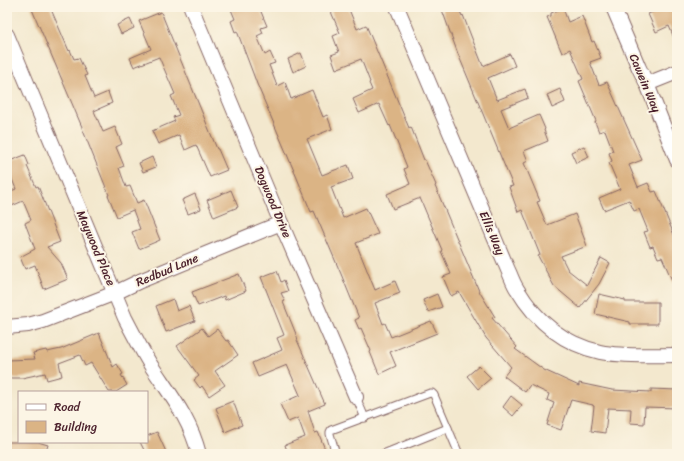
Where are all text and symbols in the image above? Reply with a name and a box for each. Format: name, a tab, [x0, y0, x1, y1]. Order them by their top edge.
street label: Cawein Way	[623, 50, 668, 117]
street label: Dogwood Drive	[248, 163, 298, 241]
street label: Maywood Place	[70, 207, 122, 289]
street label: Ellis Way	[473, 207, 511, 259]
street label: Redbud Lane	[132, 247, 202, 293]
legend	[18, 391, 148, 443]
text: Road	[54, 396, 81, 418]
text: Building	[54, 416, 97, 438]

